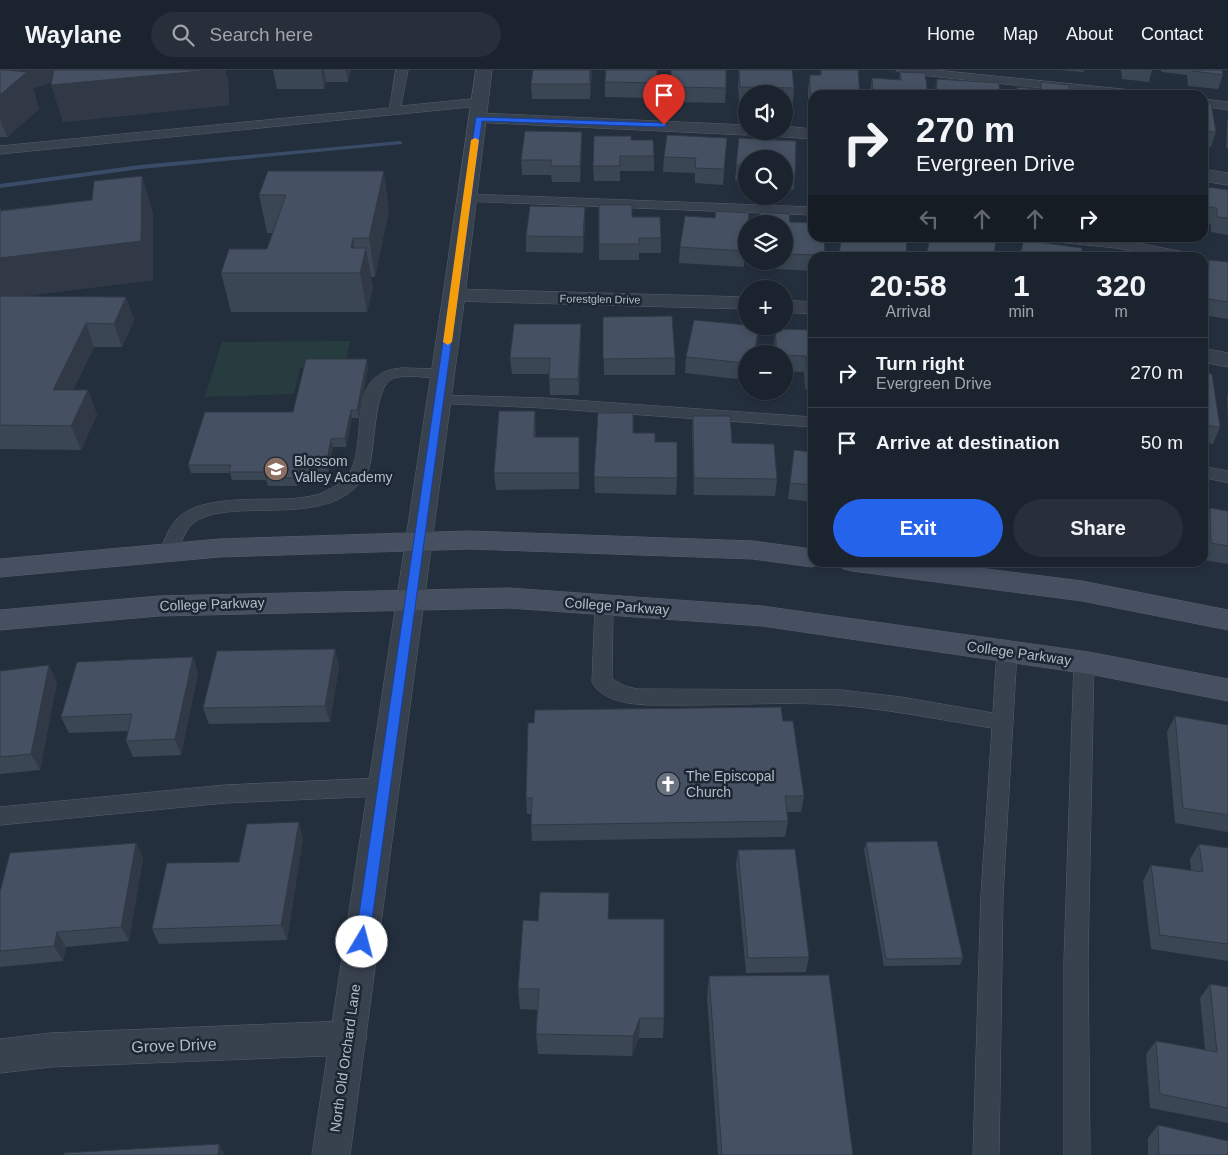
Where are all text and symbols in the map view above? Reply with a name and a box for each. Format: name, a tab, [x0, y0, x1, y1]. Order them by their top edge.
search box	[151, 12, 501, 57]
text: Waylane	[25, 21, 121, 48]
icon: search	[169, 21, 197, 49]
text: Search here	[209, 24, 313, 45]
text: Home	[927, 24, 975, 44]
text: Map	[1003, 24, 1038, 44]
text: About	[1066, 24, 1113, 44]
text: Contact	[1141, 24, 1203, 44]
pin	[643, 74, 685, 125]
icon: arrive	[650, 81, 678, 109]
map controls	[738, 85, 793, 400]
button: sound	[738, 85, 793, 140]
icon: right	[833, 110, 898, 175]
text: 270 m	[916, 110, 1015, 149]
button: search	[738, 150, 793, 205]
text: Evergreen Drive	[916, 151, 1075, 176]
icon: left	[915, 205, 943, 233]
icon: ahead	[968, 205, 996, 233]
icon: ahead	[1021, 205, 1049, 233]
icon: right	[1074, 205, 1102, 233]
button: layers	[738, 215, 793, 270]
text: 20:58	[870, 269, 947, 302]
text: 1	[1013, 269, 1030, 302]
text: 320	[1096, 269, 1146, 302]
button: +	[738, 280, 793, 335]
street label: Forestglen Drive	[560, 292, 640, 306]
text: Arrival	[886, 303, 931, 320]
text: min	[1008, 303, 1034, 320]
text: m	[1114, 303, 1128, 320]
button: −	[738, 345, 793, 400]
text: Turn right	[876, 353, 964, 374]
icon: right	[833, 359, 861, 387]
text: 270 m	[1130, 362, 1183, 383]
text: Evergreen Drive	[876, 375, 992, 392]
icon: arrive	[833, 429, 861, 457]
text: Arrive at destination	[876, 432, 1060, 453]
text: 50 m	[1141, 432, 1183, 453]
place label: Blossom Valley Academy	[294, 453, 393, 485]
school or university icon: Blossom Valley Academy	[263, 456, 289, 482]
button: Exit	[833, 499, 1003, 557]
button: Share	[1013, 499, 1183, 557]
street label: College Parkway	[159, 594, 265, 614]
street label: College Parkway	[564, 594, 670, 618]
street label: College Parkway	[966, 638, 1072, 668]
place label: The Episcopal Church	[686, 768, 775, 800]
church icon: The Episcopal Church	[655, 771, 681, 797]
position arrow	[335, 915, 387, 967]
street label: North Old Orchard Lane	[327, 983, 363, 1133]
street label: Grove Drive	[131, 1036, 217, 1055]

